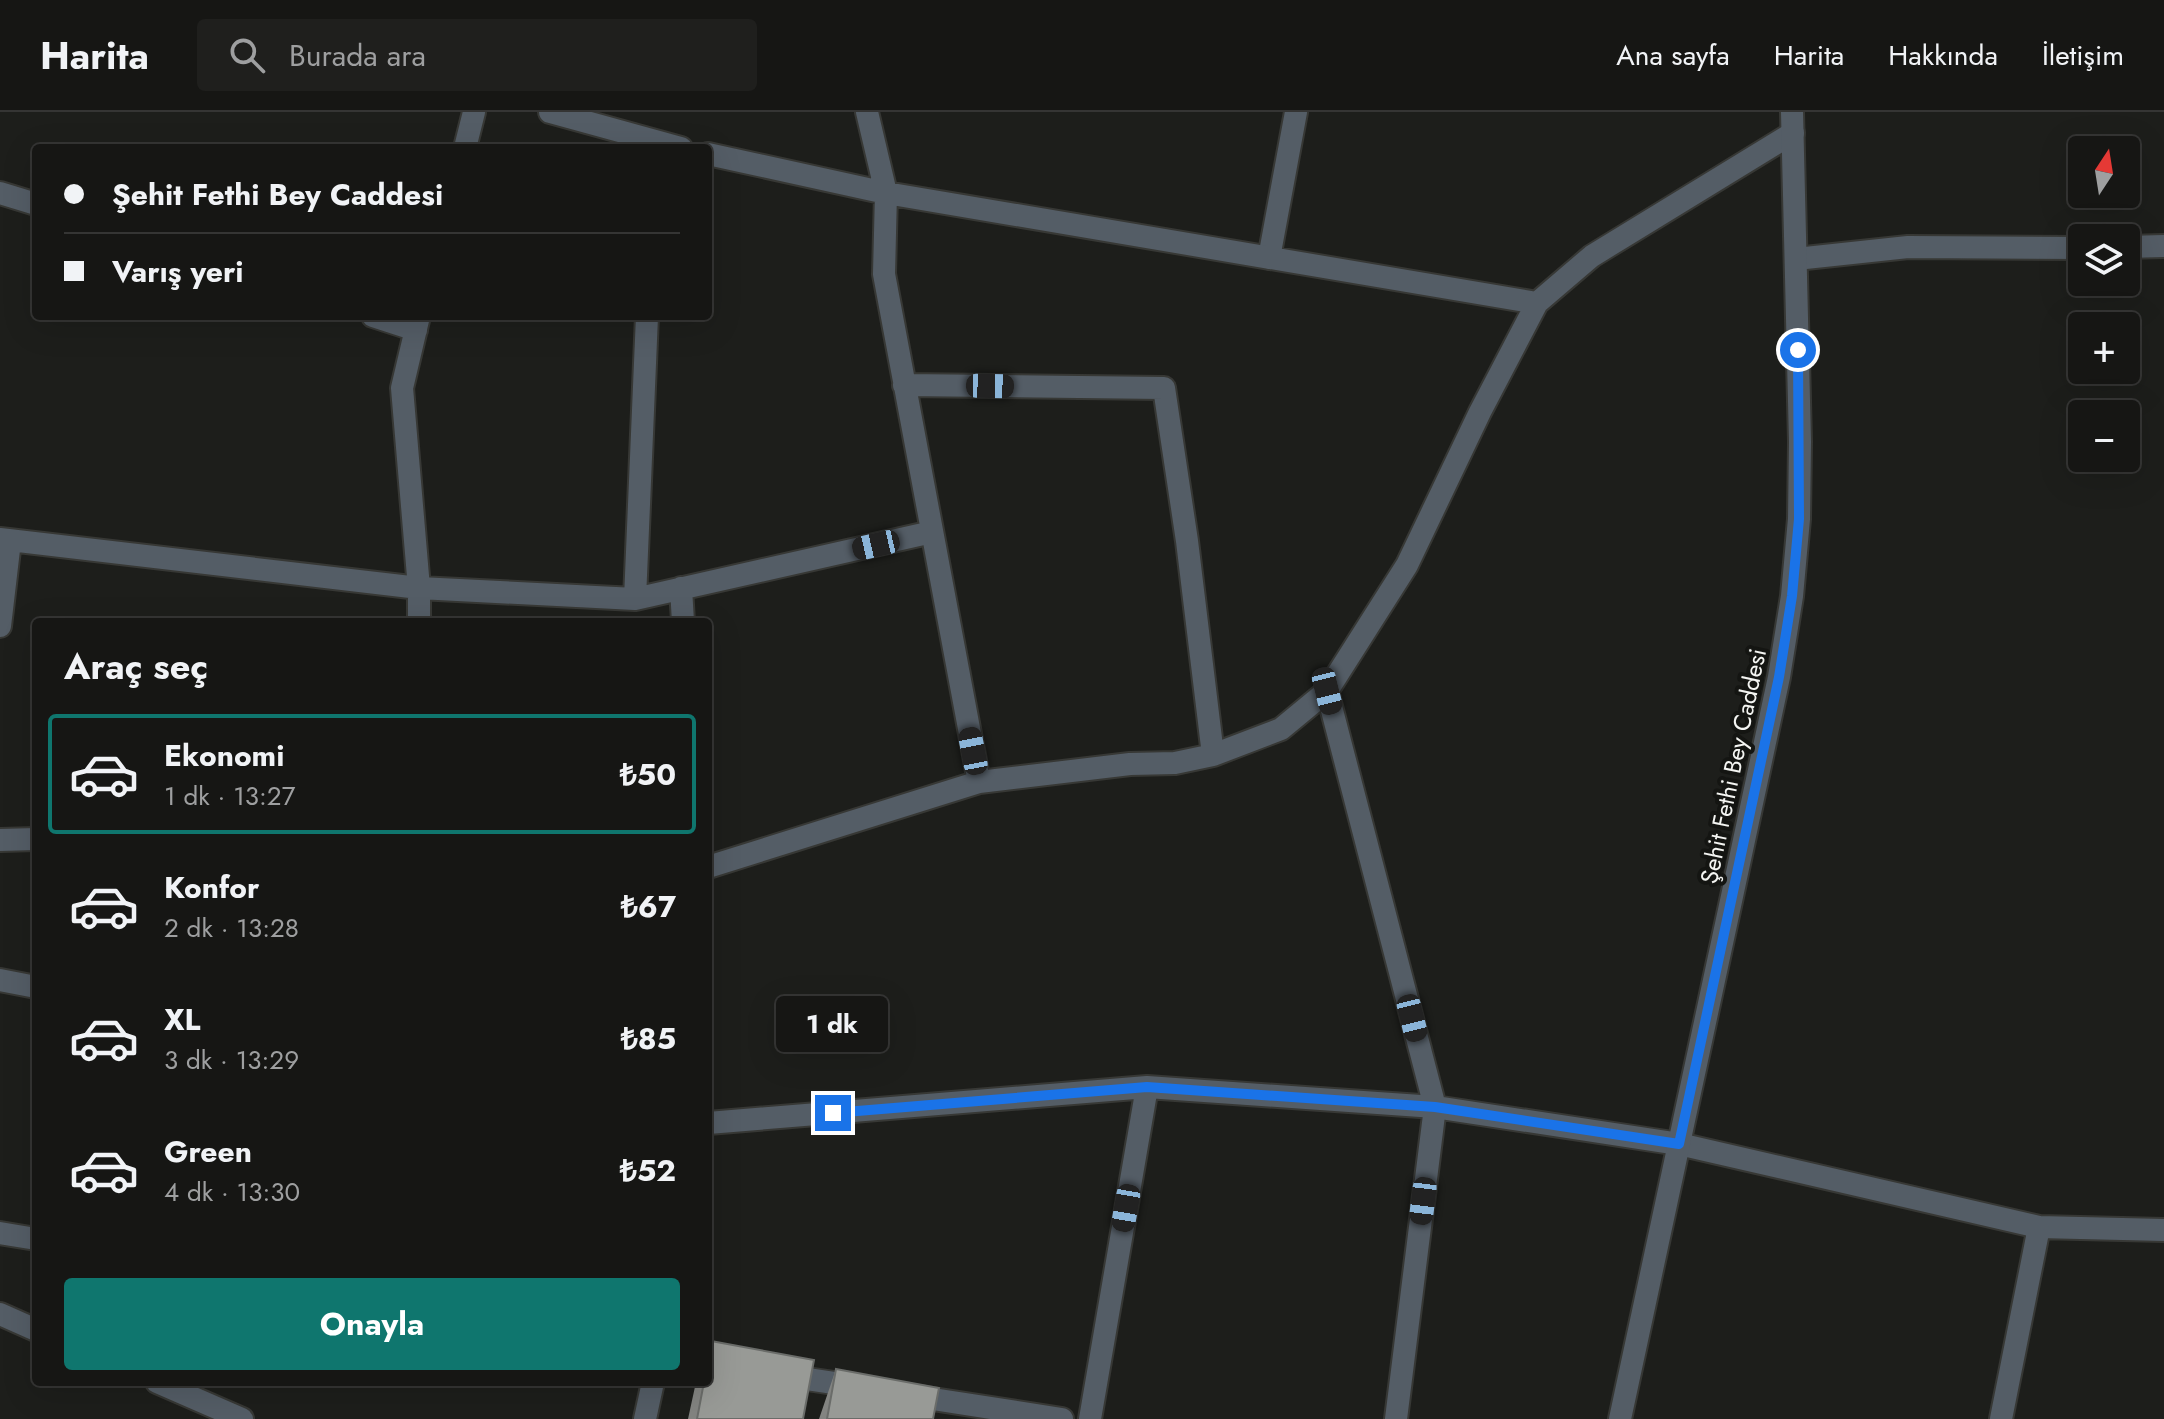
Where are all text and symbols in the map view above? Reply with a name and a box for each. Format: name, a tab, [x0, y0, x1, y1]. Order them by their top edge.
search box	[197, 19, 757, 91]
text: Harita	[40, 28, 149, 83]
icon: search	[225, 33, 269, 77]
text: Burada ara	[289, 34, 426, 77]
text: Ana sayfa	[1616, 35, 1730, 76]
text: Harita	[1774, 35, 1844, 76]
text: Hakkında	[1888, 35, 1998, 76]
text: İletişim	[2042, 35, 2124, 76]
north arrow	[2068, 136, 2140, 208]
map controls	[2068, 136, 2140, 472]
text: Şehit Fethi Bey Caddesi	[112, 173, 443, 216]
button: layers	[2068, 224, 2140, 296]
text: Varış yeri	[112, 250, 244, 293]
button: +	[2068, 312, 2140, 384]
route start	[1780, 332, 1816, 368]
car	[966, 374, 1014, 398]
button: −	[2068, 400, 2140, 472]
car	[850, 528, 902, 562]
text: Araç seç	[64, 640, 208, 692]
street label: Şehit Fethi Bey Caddesi	[1691, 645, 1775, 887]
car	[1310, 665, 1344, 717]
car	[957, 725, 989, 777]
text: Ekonomi	[164, 734, 284, 777]
icon: car	[68, 738, 140, 810]
text: ₺50	[620, 753, 676, 796]
text: 1 dk · 13:27	[164, 777, 295, 815]
text: Konfor	[164, 866, 259, 909]
icon: car	[68, 870, 140, 942]
text: ₺67	[621, 885, 676, 928]
text: 2 dk · 13:28	[164, 909, 299, 947]
car	[1395, 992, 1429, 1044]
callout: 1 dk	[777, 997, 889, 1053]
text: XL	[164, 998, 200, 1041]
icon: car	[68, 1002, 140, 1074]
text: 1 dk	[806, 1005, 858, 1043]
text: ₺85	[621, 1017, 676, 1060]
text: 3 dk · 13:29	[164, 1041, 299, 1079]
route end	[815, 1095, 851, 1131]
text: Green	[164, 1130, 252, 1173]
icon: car	[68, 1134, 140, 1206]
text: ₺52	[620, 1149, 676, 1192]
text: 4 dk · 13:30	[164, 1173, 300, 1211]
car	[1408, 1176, 1438, 1226]
car	[1110, 1182, 1142, 1234]
button: Onayla	[64, 1278, 680, 1370]

